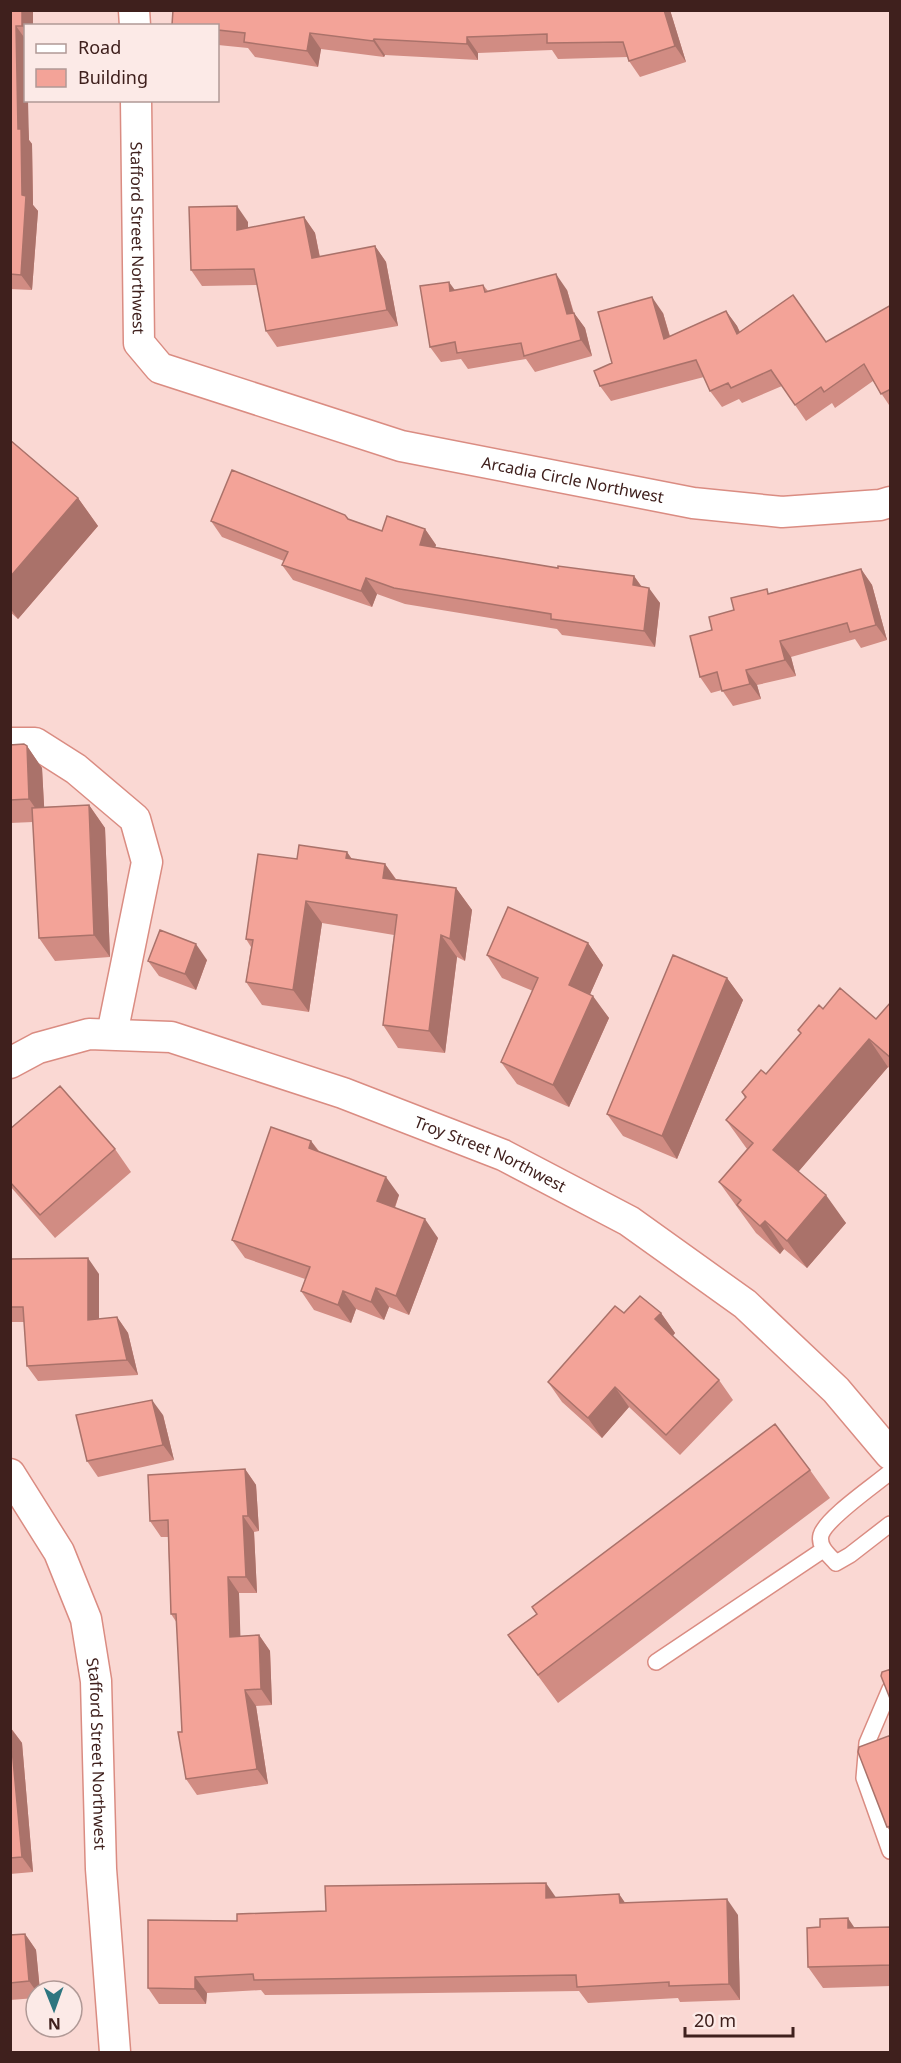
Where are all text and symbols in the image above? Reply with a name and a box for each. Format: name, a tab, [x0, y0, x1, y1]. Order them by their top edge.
legend	[24, 24, 219, 102]
text: Road	[78, 35, 121, 59]
text: Building	[78, 65, 148, 89]
street label: Stafford Street Northwest	[126, 142, 150, 335]
street label: Arcadia Circle Northwest	[480, 451, 666, 508]
street label: Troy Street Northwest	[411, 1111, 570, 1197]
street label: Stafford Street Northwest	[81, 1656, 111, 1851]
north arrow	[24, 1979, 84, 2039]
scale bar	[685, 2000, 793, 2038]
text: 20 m	[694, 2008, 736, 2032]
text: N	[48, 2013, 61, 2035]

